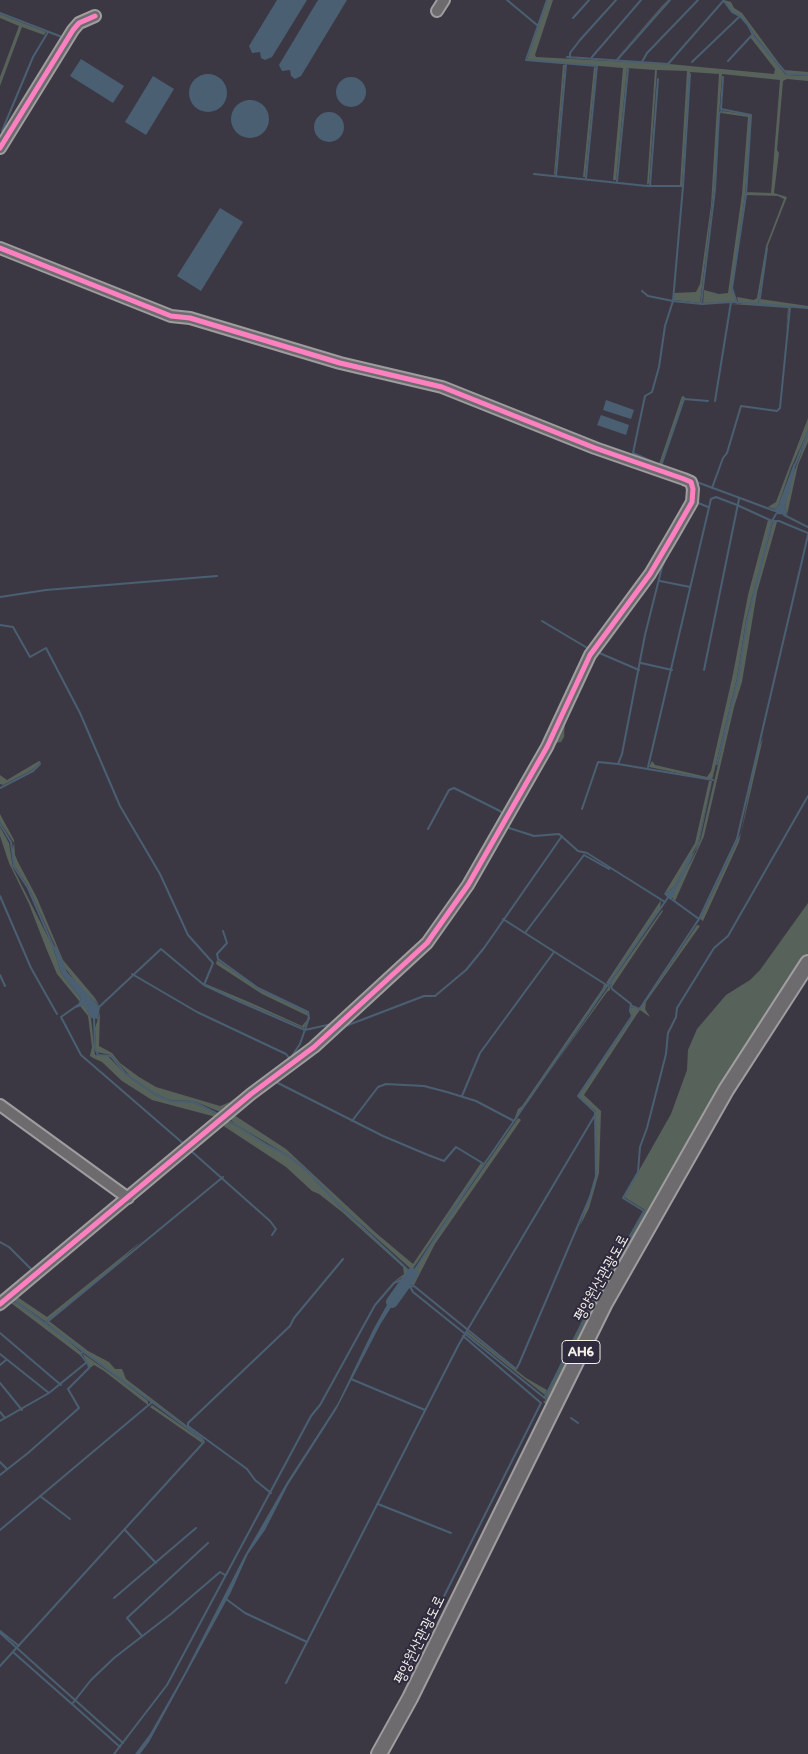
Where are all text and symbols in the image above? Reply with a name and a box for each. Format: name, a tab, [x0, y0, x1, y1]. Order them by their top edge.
street label: 평양원산관광도로	[571, 1231, 633, 1325]
road number: AH6	[562, 1340, 600, 1364]
street label: 평양원산관광도로	[391, 1593, 449, 1687]

